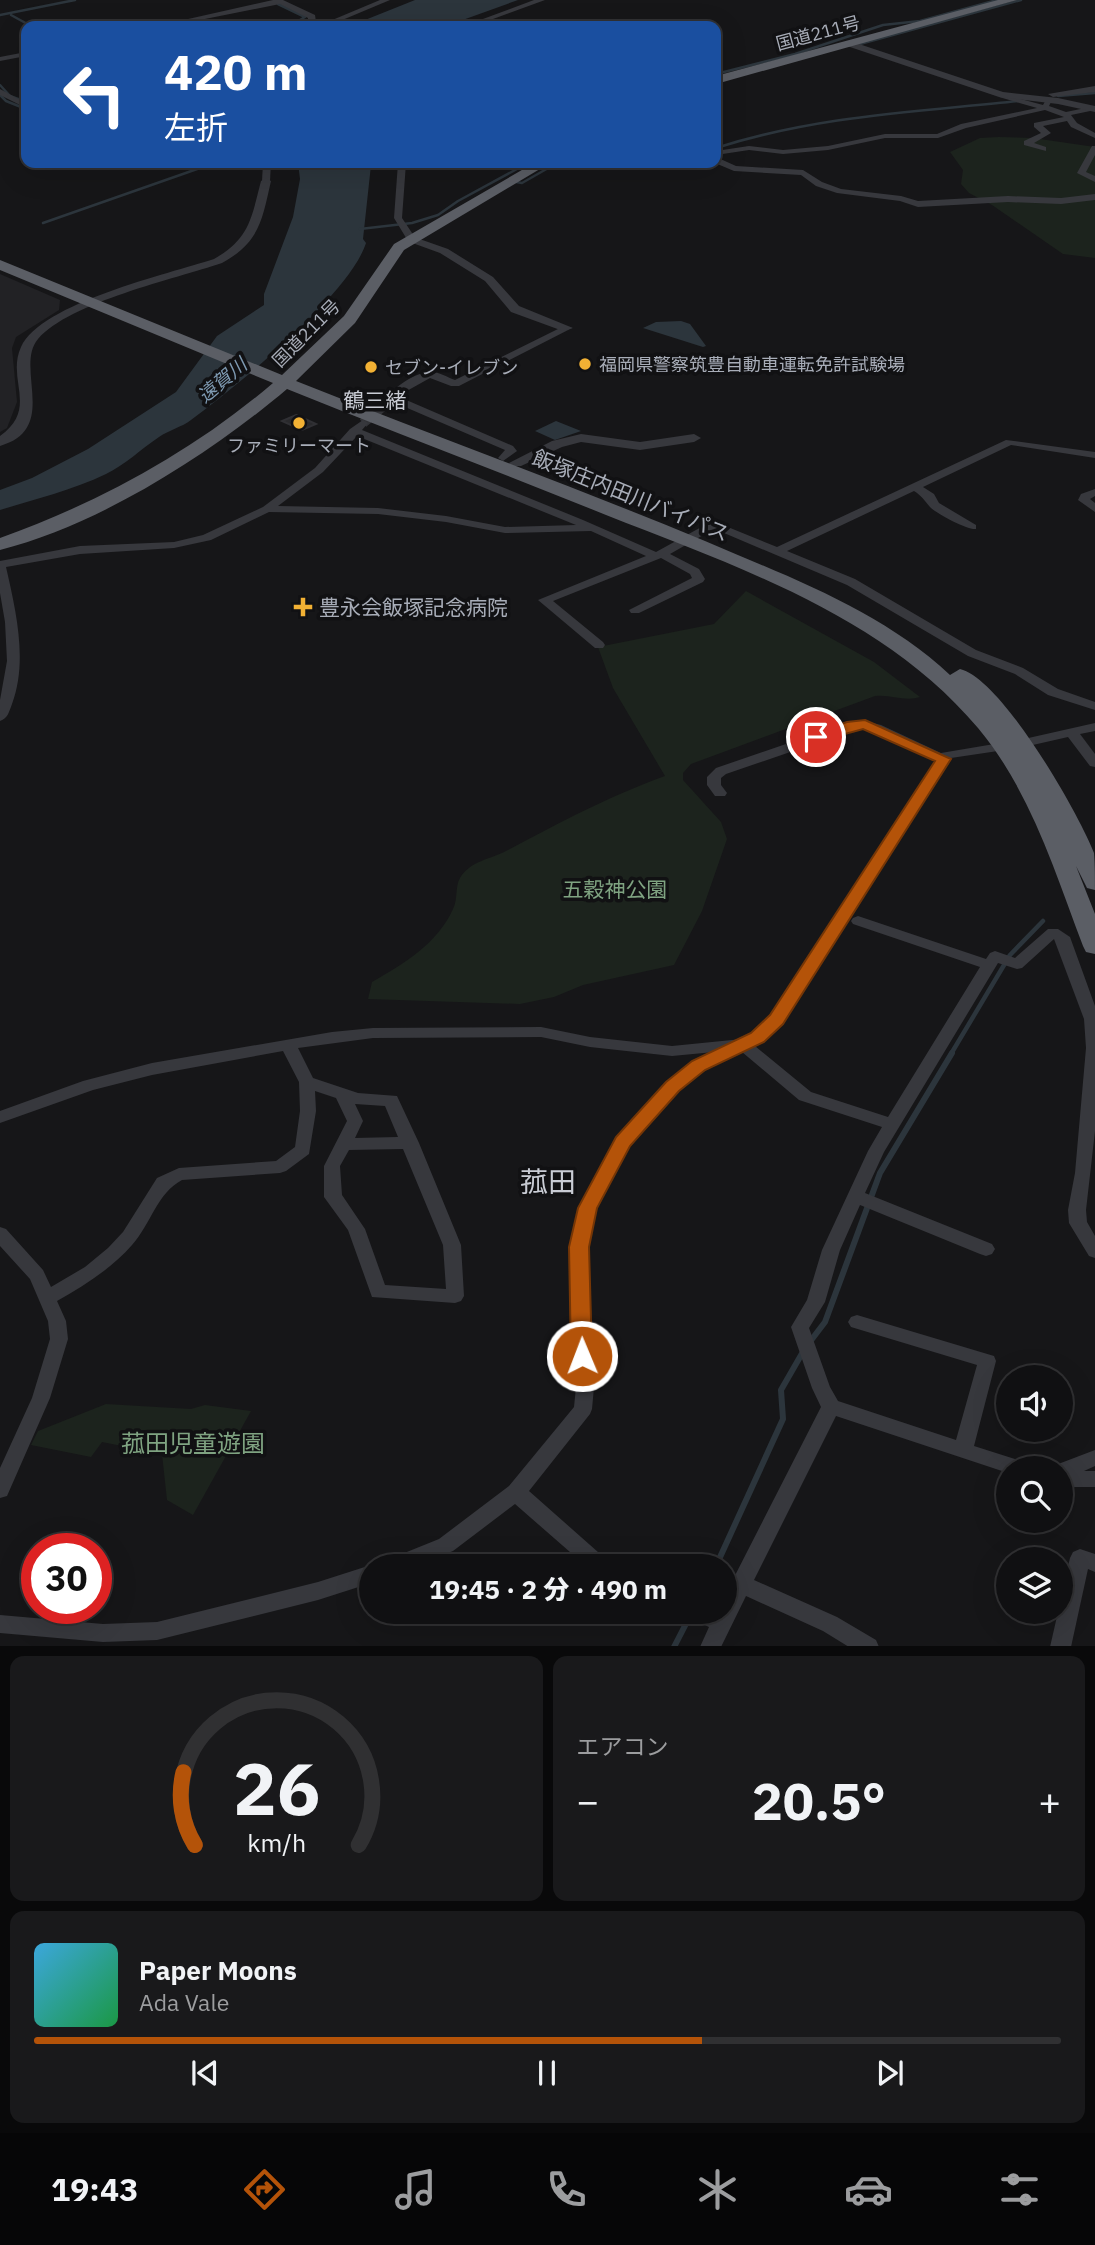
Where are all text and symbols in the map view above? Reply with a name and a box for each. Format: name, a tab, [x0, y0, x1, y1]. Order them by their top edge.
street label: 国道211号	[773, 11, 863, 55]
text: 420 m	[164, 40, 308, 103]
icon: left	[49, 49, 140, 140]
text: 左折	[164, 106, 228, 148]
street label: 国道211号	[267, 294, 345, 372]
water label: 遠賀川	[192, 351, 253, 408]
place label: 福岡県警察筑豊自動車運転免許試験場	[599, 353, 905, 376]
place label: セブン-イレブン	[385, 356, 518, 379]
marker: 福岡県警察筑豊自動車運転免許試験場	[577, 356, 593, 372]
marker: セブン-イレブン	[363, 359, 379, 375]
district label: 鶴三緒	[344, 386, 407, 414]
marker: ファミリーマート	[291, 415, 307, 431]
place label: ファミリーマート	[227, 434, 371, 457]
street label: 飯塚庄内田川バイパス	[529, 443, 733, 547]
place label: 豊永会飯塚記念病院	[319, 593, 508, 621]
marker: 豊永会飯塚記念病院	[293, 597, 313, 617]
pin	[786, 707, 846, 767]
icon: arrive	[797, 718, 835, 756]
park label: 五穀神公園	[563, 875, 668, 903]
district label: 菰田	[520, 1163, 576, 1200]
position arrow	[545, 1319, 619, 1393]
map controls	[996, 1365, 1073, 1624]
button: sound	[996, 1365, 1073, 1442]
park label: 菰田児童遊園	[121, 1427, 265, 1459]
button: search	[996, 1456, 1073, 1533]
speed limit sign: 30	[21, 1533, 112, 1624]
button: layers	[996, 1547, 1073, 1624]
text: 19:45 · 2 分 · 490 m	[429, 1572, 667, 1606]
text: エアコン	[577, 1731, 669, 1761]
text: 26	[233, 1740, 320, 1835]
text: 20.5°	[752, 1767, 886, 1834]
text: −	[577, 1776, 599, 1825]
text: +	[1038, 1776, 1061, 1825]
text: km/h	[247, 1825, 306, 1858]
text: Paper Moons	[139, 1953, 297, 1987]
text: Ada Vale	[139, 1987, 229, 2017]
icon: previous	[186, 2054, 224, 2092]
icon: pause	[528, 2054, 566, 2092]
icon: next	[871, 2054, 909, 2092]
icon: directions	[240, 2165, 289, 2214]
icon: music	[391, 2165, 440, 2214]
icon: phone	[542, 2165, 591, 2214]
icon: climate	[693, 2165, 742, 2214]
icon: car	[844, 2165, 893, 2214]
icon: filters	[995, 2165, 1044, 2214]
text: 19:43	[51, 2168, 138, 2210]

